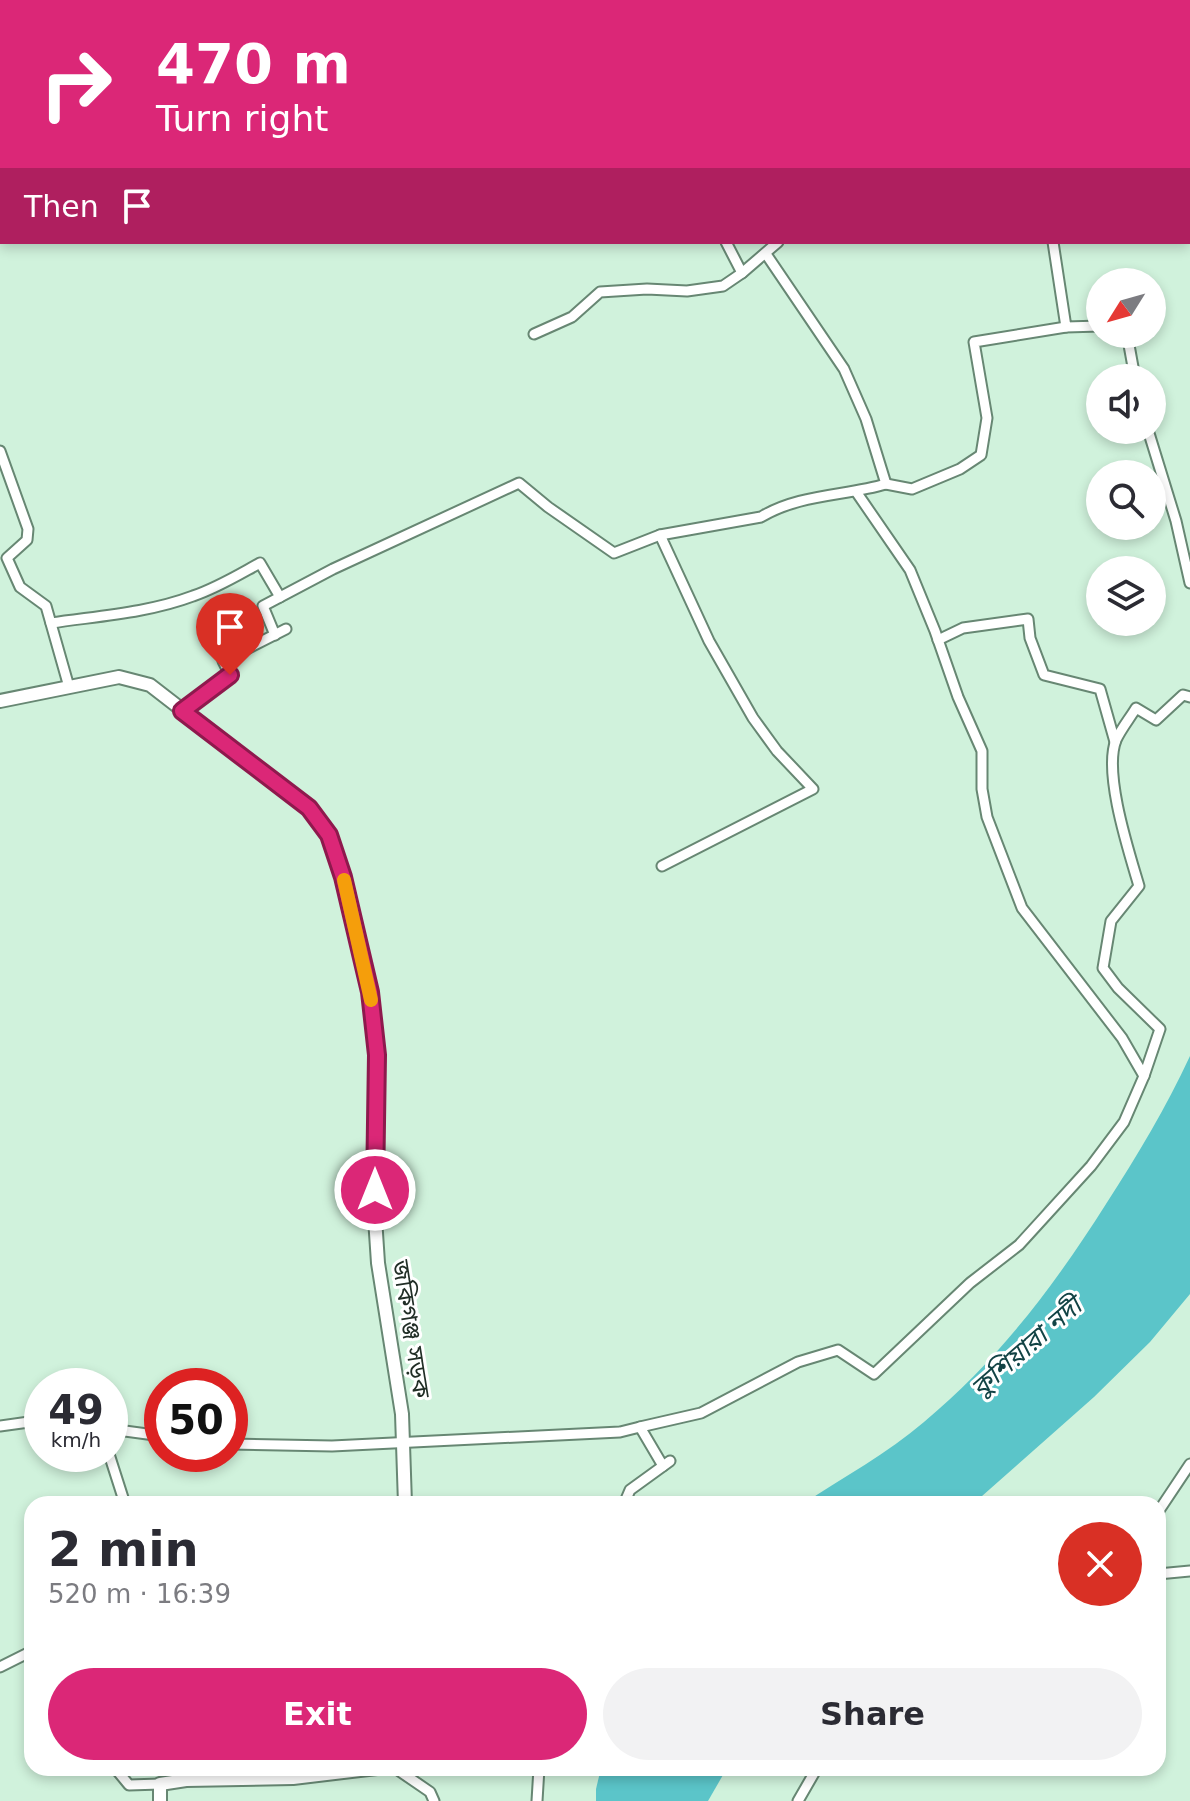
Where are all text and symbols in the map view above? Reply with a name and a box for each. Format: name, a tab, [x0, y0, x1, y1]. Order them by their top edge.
text: 470 m	[156, 31, 351, 96]
icon: right	[24, 32, 128, 136]
text: Turn right	[156, 98, 328, 139]
icon: arrive	[115, 184, 159, 228]
text: Then	[24, 189, 99, 224]
north arrow	[1086, 268, 1166, 348]
map controls	[1086, 268, 1166, 636]
button: sound	[1086, 364, 1166, 444]
button: search	[1086, 460, 1166, 540]
button: layers	[1086, 556, 1166, 636]
pin	[196, 593, 264, 675]
icon: arrive	[208, 605, 252, 649]
position arrow	[333, 1148, 417, 1232]
street label: জকিগঞ্জ সড়ক	[386, 1257, 436, 1401]
water label: কুশিয়ারা নদী	[965, 1288, 1091, 1403]
speed limit sign: 50	[144, 1368, 248, 1472]
text: 49	[48, 1387, 104, 1433]
text: km/h	[51, 1428, 101, 1452]
text: 2 min	[48, 1521, 199, 1577]
button: close	[1058, 1522, 1142, 1606]
text: 520 m · 16:39	[48, 1579, 231, 1609]
button: Exit	[48, 1668, 587, 1760]
button: Share	[603, 1668, 1142, 1760]

